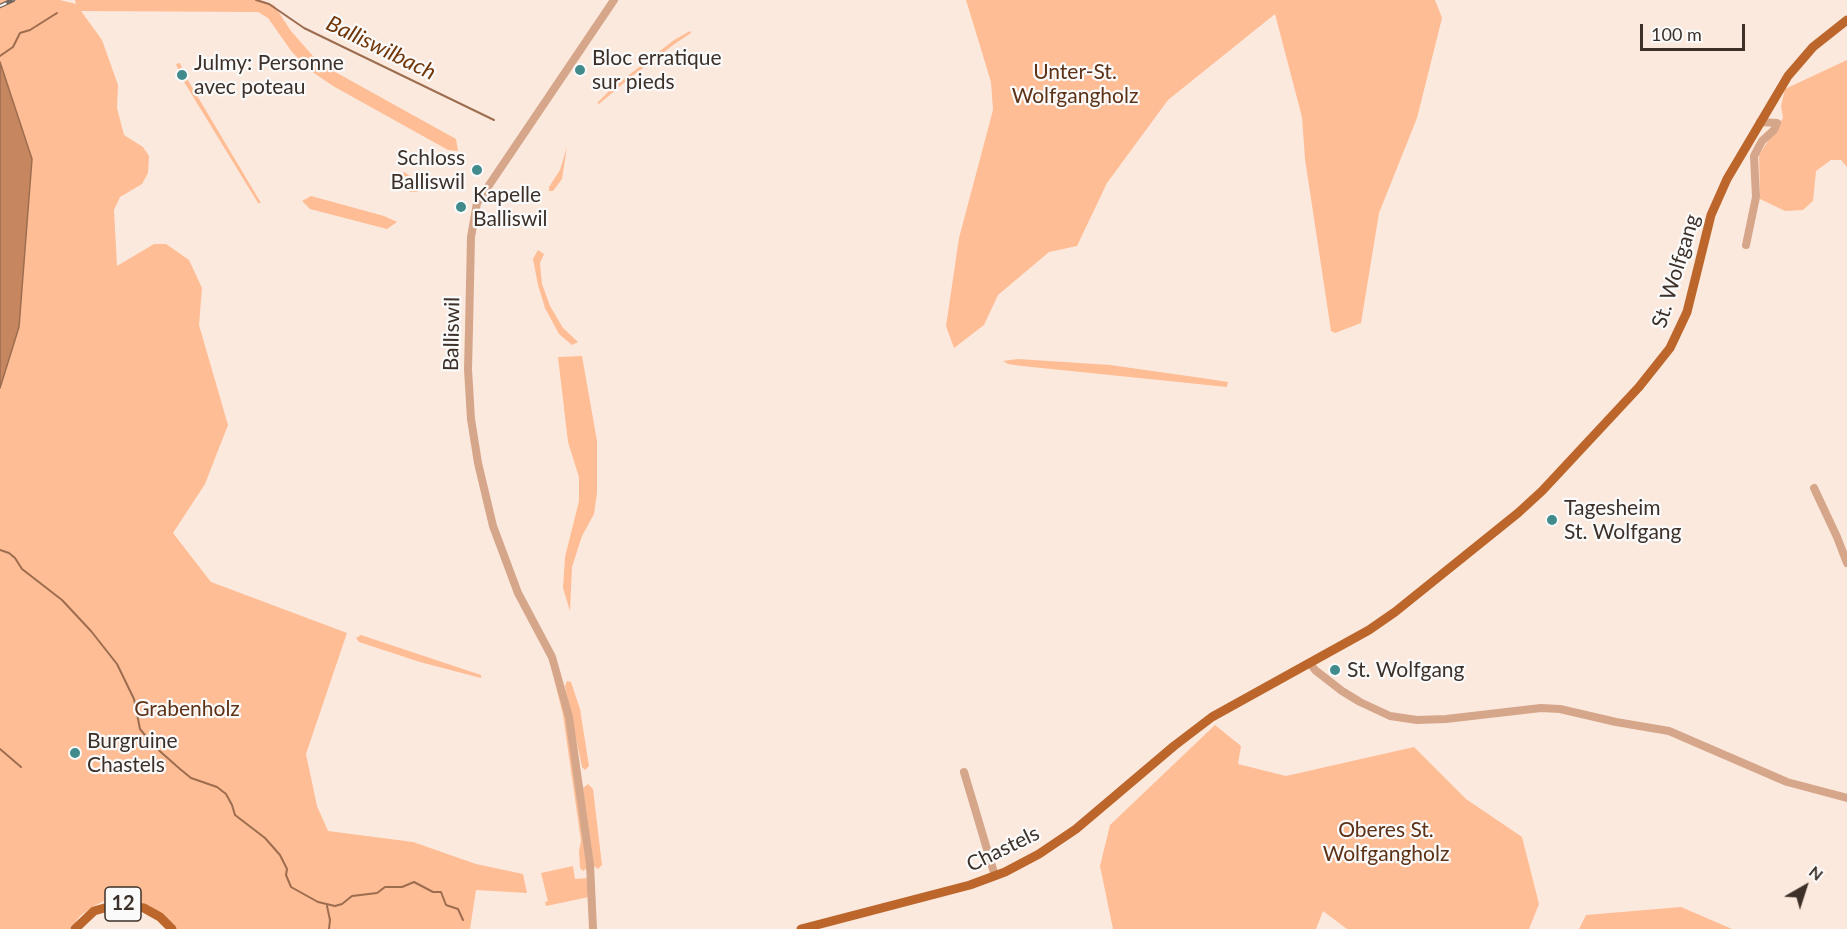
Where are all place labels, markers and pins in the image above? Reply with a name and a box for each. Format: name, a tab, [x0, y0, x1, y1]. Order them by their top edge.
place label: Bloc erratique sur pieds	[592, 45, 722, 95]
place label: Julmy: Personne avec poteau	[194, 50, 344, 100]
marker: Bloc erratique sur pieds	[573, 63, 587, 77]
marker: Julmy: Personne avec poteau	[175, 68, 189, 82]
place label: Schloss Balliswil	[391, 145, 465, 195]
marker: Schloss Balliswil	[470, 163, 484, 177]
place label: Kapelle Balliswil	[473, 182, 547, 232]
marker: Kapelle Balliswil	[454, 200, 468, 214]
place label: Tagesheim St. Wolfgang	[1564, 495, 1681, 545]
marker: Tagesheim St. Wolfgang	[1545, 513, 1559, 527]
place label: St. Wolfgang	[1347, 657, 1464, 683]
marker: St. Wolfgang	[1328, 663, 1342, 677]
place label: Burgruine Chastels	[87, 728, 178, 778]
marker: Burgruine Chastels	[68, 746, 82, 760]

